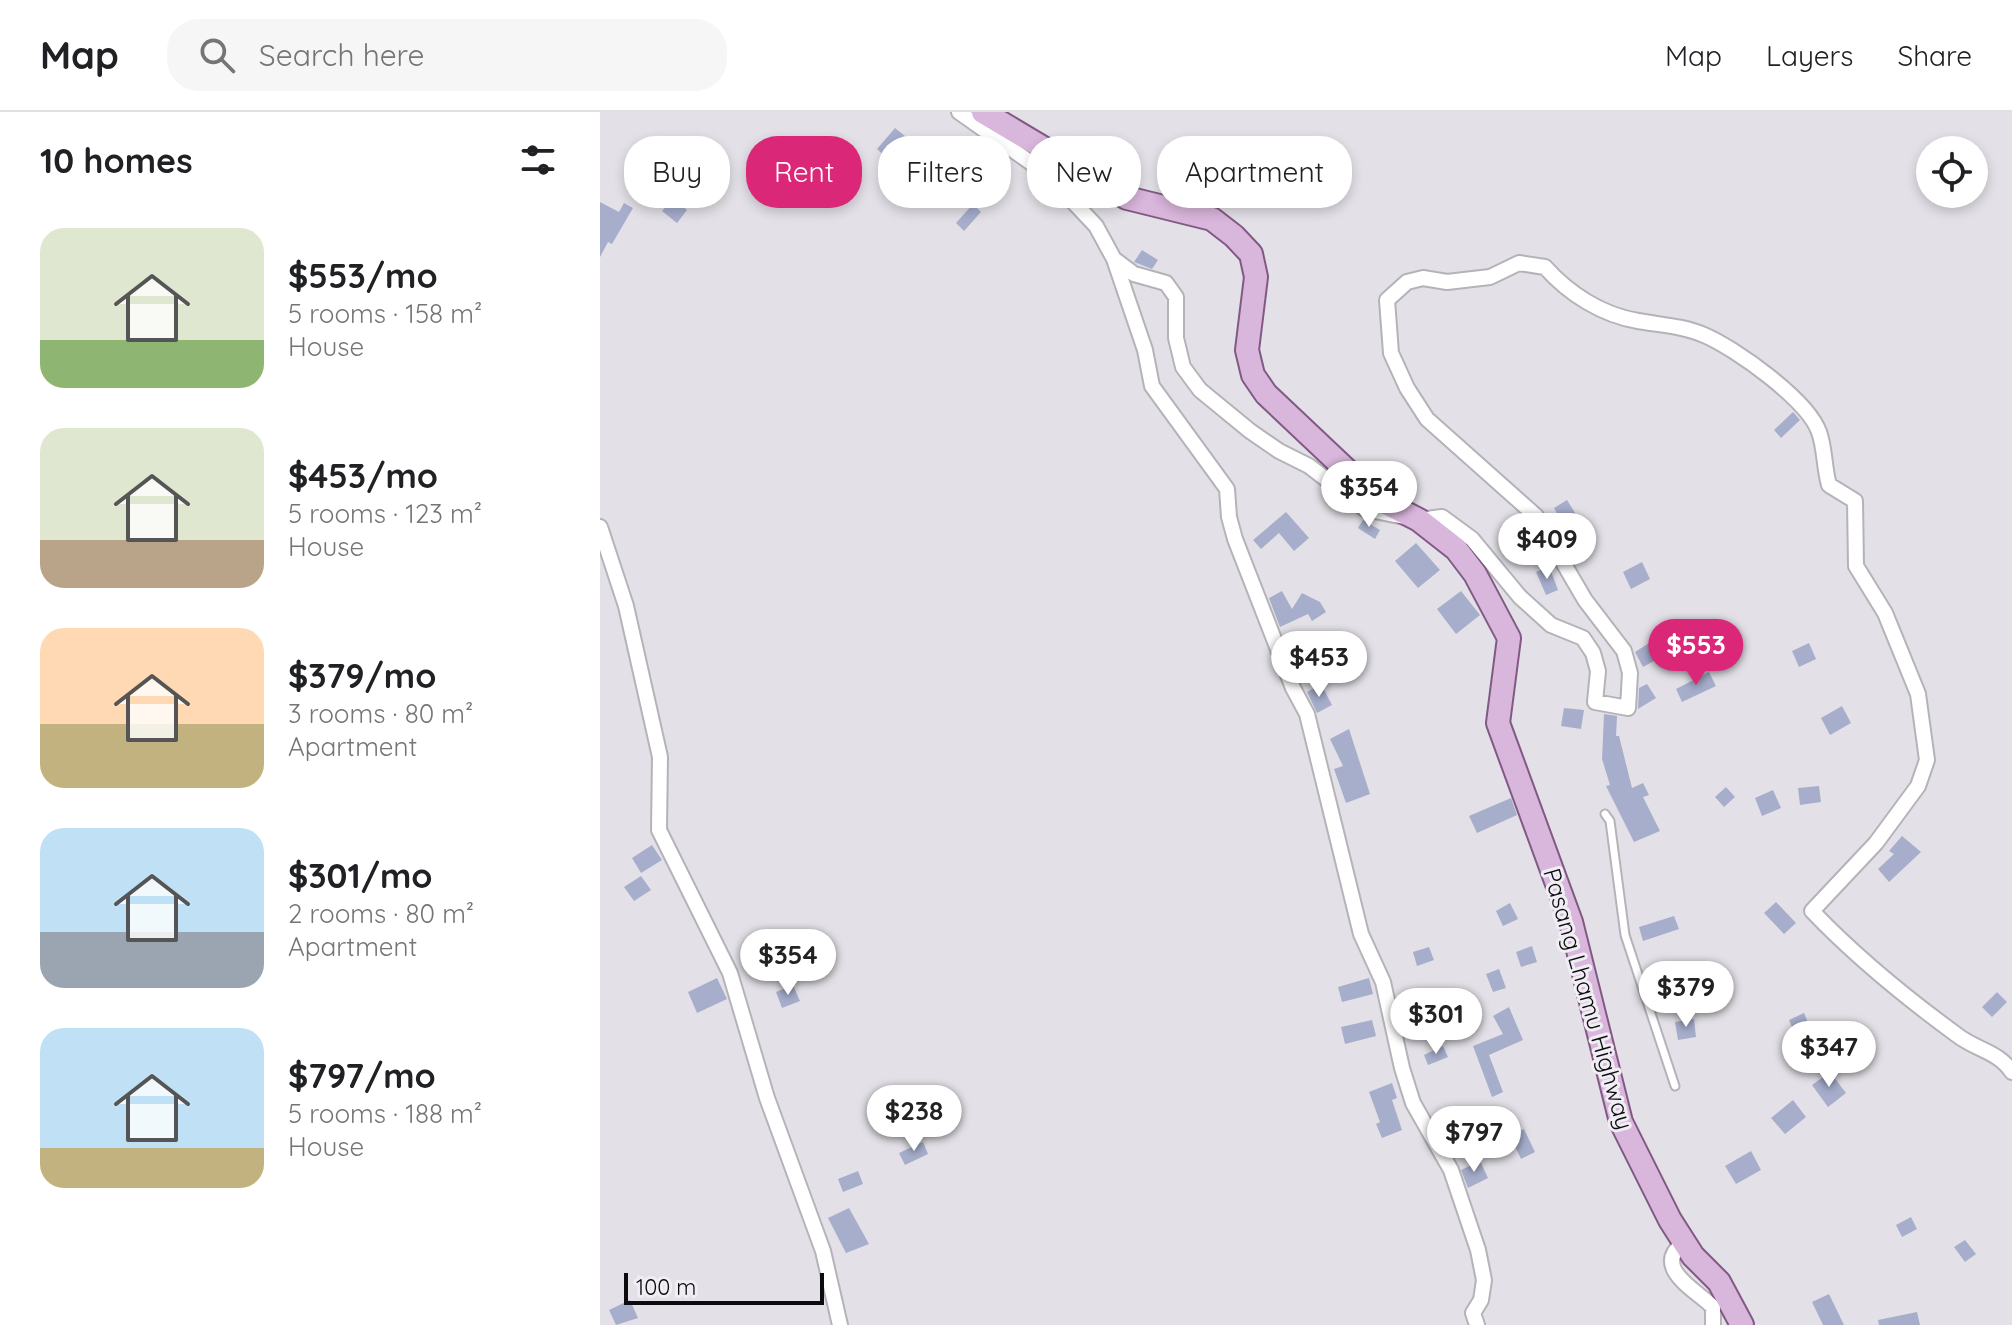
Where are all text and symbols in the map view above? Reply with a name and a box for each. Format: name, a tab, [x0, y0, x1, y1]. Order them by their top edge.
search box	[167, 19, 727, 91]
text: Map	[40, 31, 119, 79]
icon: search	[195, 33, 239, 77]
text: Search here	[259, 36, 424, 74]
text: Map	[1665, 38, 1722, 73]
text: Layers	[1766, 38, 1853, 73]
text: Share	[1897, 38, 1972, 73]
chip: Buy	[624, 136, 730, 208]
chip: Rent	[746, 136, 862, 208]
chip: Filters	[878, 136, 1011, 208]
chip: New	[1027, 136, 1141, 208]
chip: Apartment	[1157, 136, 1352, 208]
map controls	[1916, 136, 1988, 208]
button: locate	[1916, 136, 1988, 208]
icon: filters	[516, 138, 560, 182]
text: 10 homes	[40, 139, 193, 182]
text: $553/mo	[288, 254, 438, 297]
icon: home	[104, 260, 200, 356]
text: 5 rooms · 158 m²	[288, 297, 482, 330]
text: House	[288, 330, 364, 363]
text: $453/mo	[288, 454, 438, 497]
icon: home	[104, 460, 200, 556]
pin: $354	[1322, 461, 1416, 529]
text: $354	[1339, 470, 1399, 503]
text: 5 rooms · 123 m²	[288, 497, 482, 530]
pin: $409	[1500, 513, 1594, 581]
text: $409	[1516, 522, 1578, 555]
text: House	[288, 530, 364, 563]
pin: $553	[1649, 619, 1743, 687]
text: $553	[1666, 628, 1726, 661]
pin: $453	[1272, 631, 1366, 699]
text: $453	[1289, 640, 1349, 673]
text: $379/mo	[288, 654, 436, 697]
icon: home	[104, 660, 200, 756]
text: 3 rooms · 80 m²	[288, 697, 473, 730]
text: Apartment	[288, 730, 417, 763]
text: $301/mo	[288, 854, 433, 897]
icon: home	[104, 860, 200, 956]
street label: Pasang Lhamu Highway	[1537, 865, 1641, 1133]
text: 2 rooms · 80 m²	[288, 897, 474, 930]
pin: $354	[741, 929, 835, 997]
text: Apartment	[288, 930, 417, 963]
text: $354	[758, 938, 818, 971]
pin: $379	[1639, 961, 1733, 1029]
text: $379	[1657, 970, 1715, 1003]
pin: $301	[1389, 988, 1483, 1056]
text: $301	[1408, 997, 1464, 1030]
pin: $347	[1782, 1021, 1876, 1089]
text: $347	[1800, 1030, 1858, 1063]
text: $797/mo	[288, 1054, 436, 1097]
icon: home	[104, 1060, 200, 1156]
pin: $238	[867, 1085, 961, 1153]
text: $238	[885, 1094, 943, 1127]
text: 5 rooms · 188 m²	[288, 1097, 482, 1130]
pin: $797	[1427, 1106, 1521, 1174]
text: $797	[1445, 1115, 1503, 1148]
text: House	[288, 1130, 364, 1163]
scale bar	[624, 1269, 824, 1305]
text: 100 m	[636, 1273, 696, 1301]

